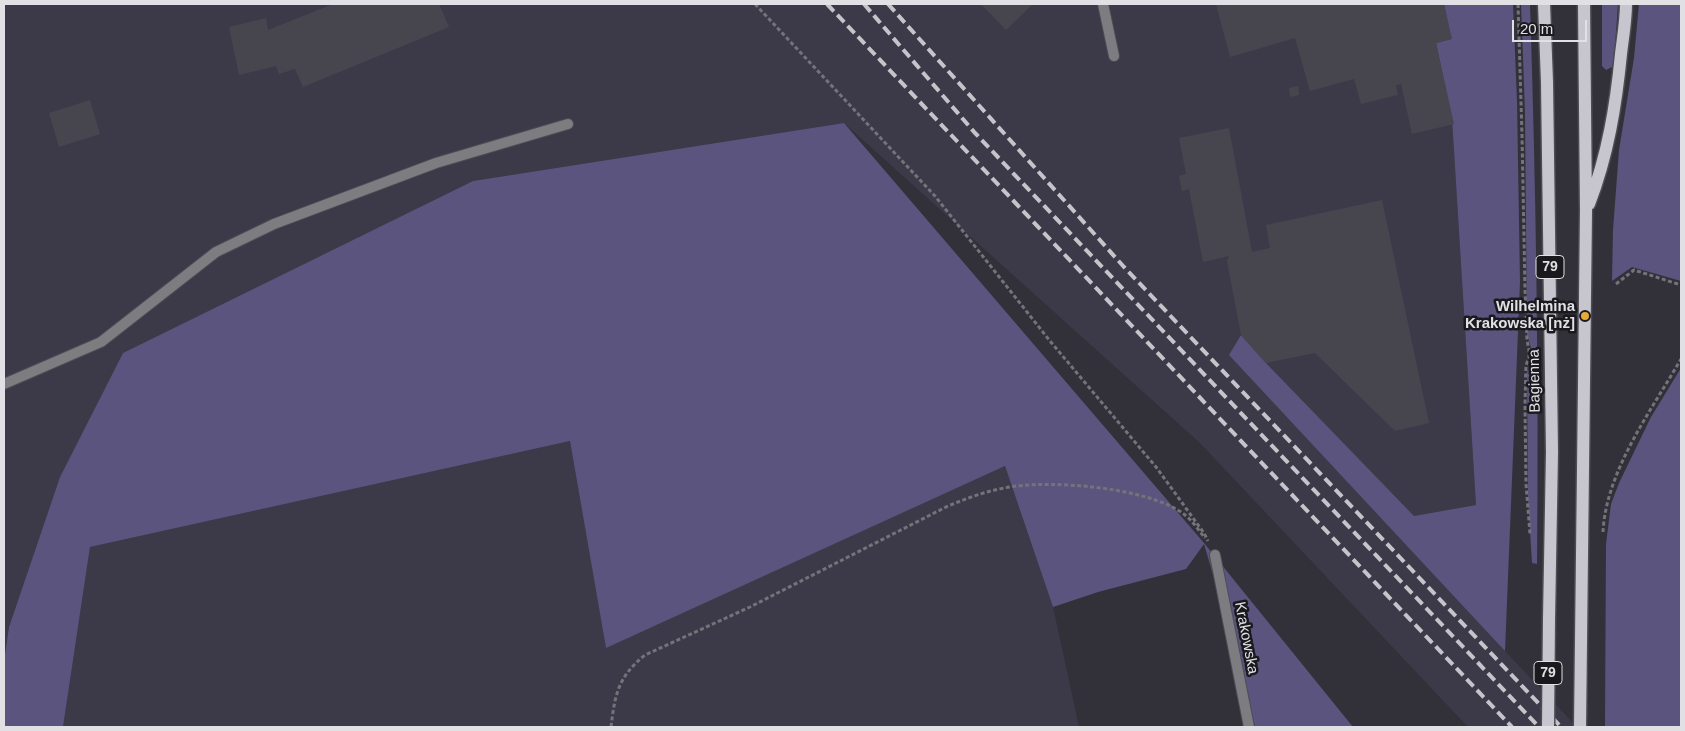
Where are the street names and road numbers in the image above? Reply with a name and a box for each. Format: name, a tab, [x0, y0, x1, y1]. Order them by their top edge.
road number: 79	[1536, 256, 1564, 278]
street label: Bagienna	[1525, 349, 1545, 413]
street label: Krakowska	[1230, 600, 1262, 676]
road number: 79	[1534, 661, 1562, 684]

